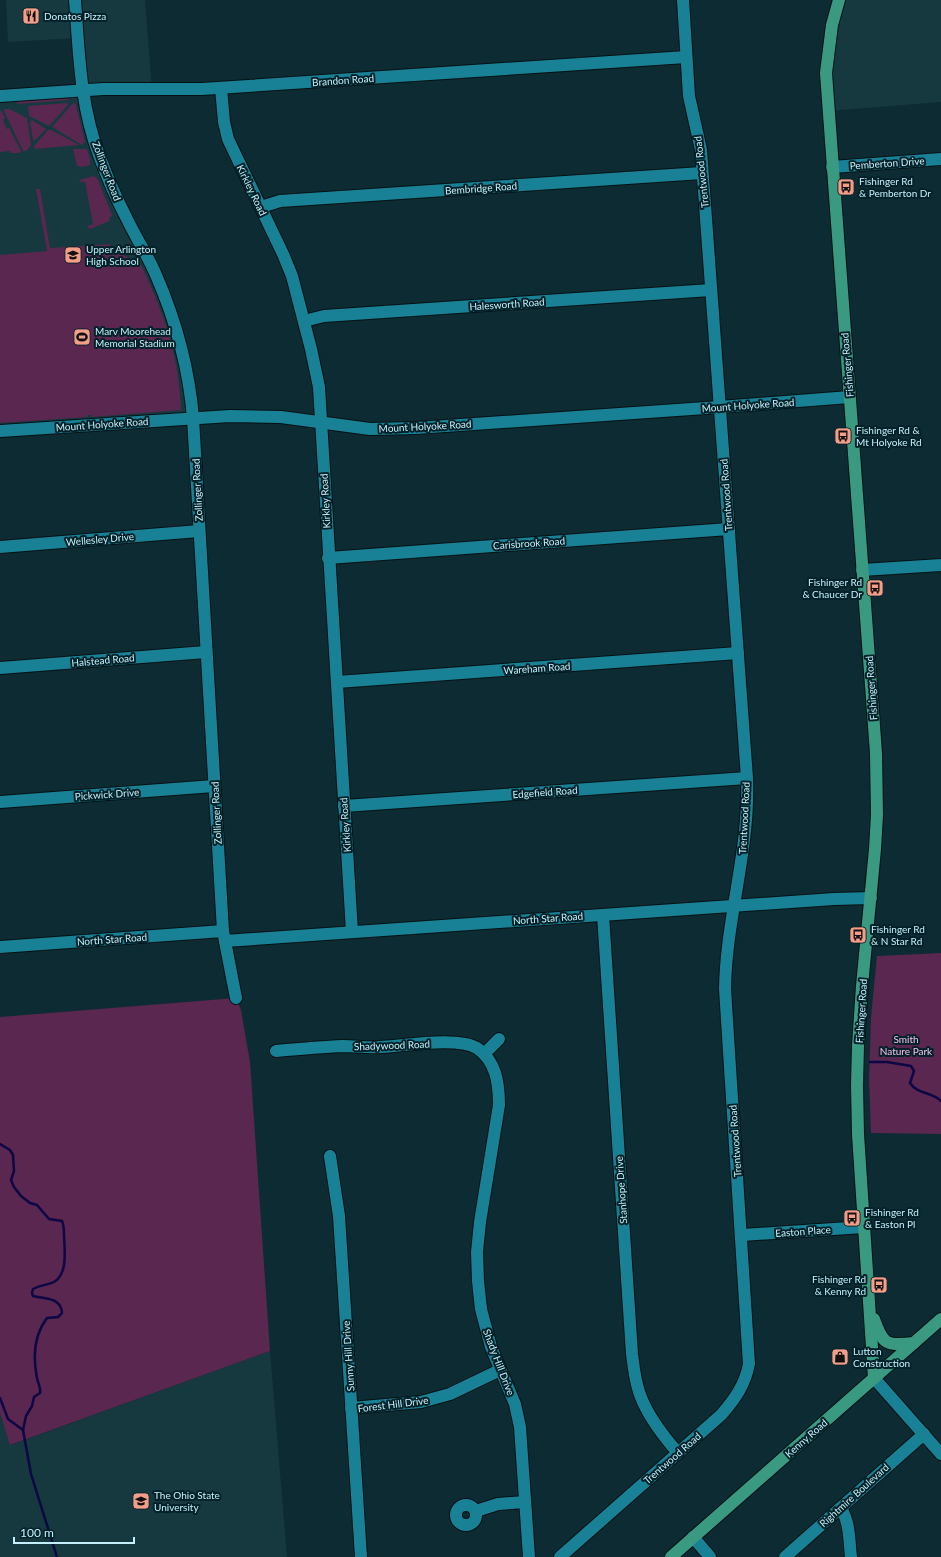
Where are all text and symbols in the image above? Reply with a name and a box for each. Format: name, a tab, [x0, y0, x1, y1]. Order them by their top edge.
restaurant icon: Donatos Pizza	[21, 6, 41, 26]
place label: Donatos Pizza	[44, 10, 106, 22]
street label: Brandon Road	[312, 72, 374, 88]
street label: Trentwood Road	[691, 136, 711, 208]
street label: Zollinger Road	[90, 140, 124, 202]
street label: Pemberton Drive	[849, 154, 925, 172]
street label: Kirkley Road	[235, 163, 269, 217]
place label: Fishinger Rd & Pemberton Dr	[859, 175, 931, 199]
bus stop icon: Fishinger Rd & Pemberton Dr	[836, 177, 856, 197]
street label: Bembridge Road	[445, 179, 517, 197]
place label: Upper Arlington High School	[86, 243, 156, 267]
school or university icon: Upper Arlington High School	[63, 245, 83, 265]
street label: Halesworth Road	[469, 295, 545, 313]
place label: Marv Moorehead Memorial Stadium	[95, 325, 175, 349]
sports icon: Marv Moorehead Memorial Stadium	[72, 327, 92, 347]
street label: Fishinger Road	[838, 332, 856, 398]
street label: Mount Holyoke Road	[701, 396, 795, 414]
street label: Mount Holyoke Road	[55, 415, 149, 433]
street label: Mount Holyoke Road	[378, 418, 472, 434]
place label: Fishinger Rd & Mt Holyoke Rd	[856, 424, 922, 448]
bus stop icon: Fishinger Rd & Mt Holyoke Rd	[833, 426, 853, 446]
street label: Zollinger Road	[189, 458, 205, 522]
street label: Trentwood Road	[718, 459, 734, 531]
street label: Kirkley Road	[318, 473, 332, 529]
street label: Wellesley Drive	[65, 530, 135, 548]
street label: Carisbrook Road	[493, 534, 565, 552]
place label: Fishinger Rd & Chaucer Dr	[802, 576, 862, 600]
bus stop icon: Fishinger Rd & Chaucer Dr	[865, 578, 885, 598]
street label: Halstead Road	[71, 651, 135, 669]
street label: Fishinger Road	[863, 655, 879, 721]
street label: Wareham Road	[503, 660, 571, 676]
street label: Zollinger Road	[208, 781, 224, 845]
street label: Trentwood Road	[736, 782, 752, 854]
street label: Edgefield Road	[512, 784, 578, 800]
street label: Pickwick Drive	[74, 786, 140, 802]
street label: Kirkley Road	[337, 797, 353, 853]
street label: North Star Road	[512, 910, 584, 926]
place label: Fishinger Rd & N Star Rd	[871, 923, 925, 947]
bus stop icon: Fishinger Rd & N Star Rd	[848, 925, 868, 945]
street label: North Star Road	[76, 931, 148, 947]
street label: Fishinger Road	[853, 978, 869, 1044]
park label: Smith Nature Park	[880, 1033, 933, 1057]
street label: Shadywood Road	[354, 1038, 430, 1052]
street label: Trentwood Road	[727, 1105, 743, 1177]
street label: Stanhope Drive	[613, 1156, 629, 1224]
place label: Fishinger Rd & Easton Pl	[865, 1206, 919, 1230]
bus stop icon: Fishinger Rd & Easton Pl	[842, 1208, 862, 1228]
street label: Easton Place	[775, 1223, 831, 1239]
place label: Fishinger Rd & Kenny Rd	[812, 1273, 866, 1297]
bus stop icon: Fishinger Rd & Kenny Rd	[869, 1275, 889, 1295]
street label: Sunny Hill Drive	[340, 1320, 356, 1392]
street label: Shady Hill Drive	[481, 1327, 517, 1397]
place label: Lutton Construction	[853, 1345, 910, 1369]
shop icon: Lutton Construction	[830, 1347, 850, 1367]
street label: Forest Hill Drive	[357, 1394, 429, 1414]
street label: Kenny Road	[782, 1416, 830, 1460]
street label: Trentwood Road	[641, 1430, 703, 1486]
street label: Rightmire Boulevard	[817, 1461, 891, 1529]
place label: The Ohio State University	[154, 1489, 220, 1513]
school or university icon: The Ohio State University	[131, 1491, 151, 1511]
scale bar	[14, 1519, 134, 1545]
text: 100 m	[20, 1525, 54, 1540]

